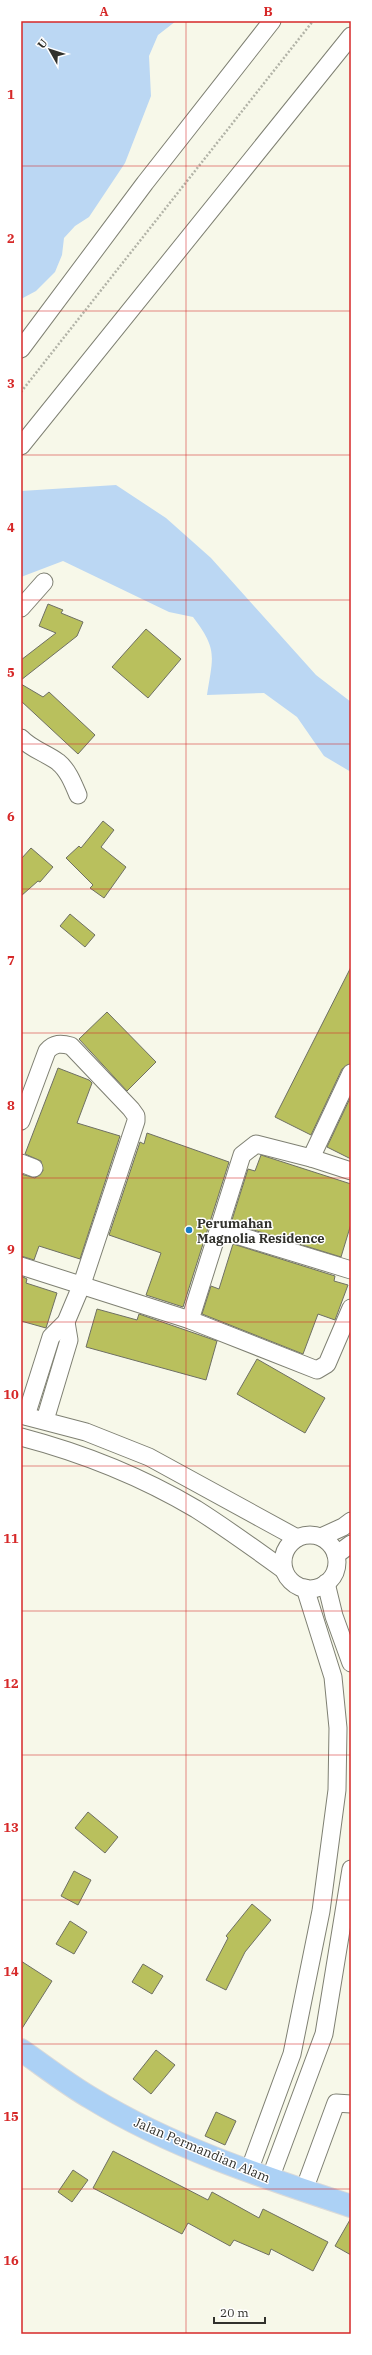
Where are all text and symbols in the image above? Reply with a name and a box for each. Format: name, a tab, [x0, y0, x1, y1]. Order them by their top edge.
text: A	[99, 3, 109, 20]
text: B	[263, 3, 273, 20]
north arrow	[30, 30, 70, 70]
text: U	[34, 36, 51, 51]
text: 1	[7, 86, 15, 103]
text: 2	[7, 230, 15, 247]
text: 3	[7, 375, 15, 392]
text: 4	[7, 519, 15, 536]
text: 5	[7, 664, 15, 681]
text: 6	[7, 808, 15, 825]
text: 7	[7, 952, 15, 969]
text: 8	[7, 1097, 15, 1114]
place label: Perumahan Magnolia Residence	[197, 1215, 325, 1247]
marker: Perumahan Magnolia Residence	[184, 1225, 194, 1235]
text: 9	[7, 1241, 15, 1258]
text: 10	[3, 1386, 19, 1403]
text: 11	[3, 1530, 19, 1547]
text: 12	[3, 1675, 19, 1692]
text: 13	[3, 1819, 19, 1836]
text: 14	[3, 1963, 19, 1980]
text: 15	[3, 2108, 19, 2125]
street label: Jalan Permandian Alam	[131, 2114, 273, 2186]
text: 16	[3, 2252, 19, 2269]
scale bar	[214, 2299, 265, 2325]
text: 20 m	[220, 2305, 249, 2320]

